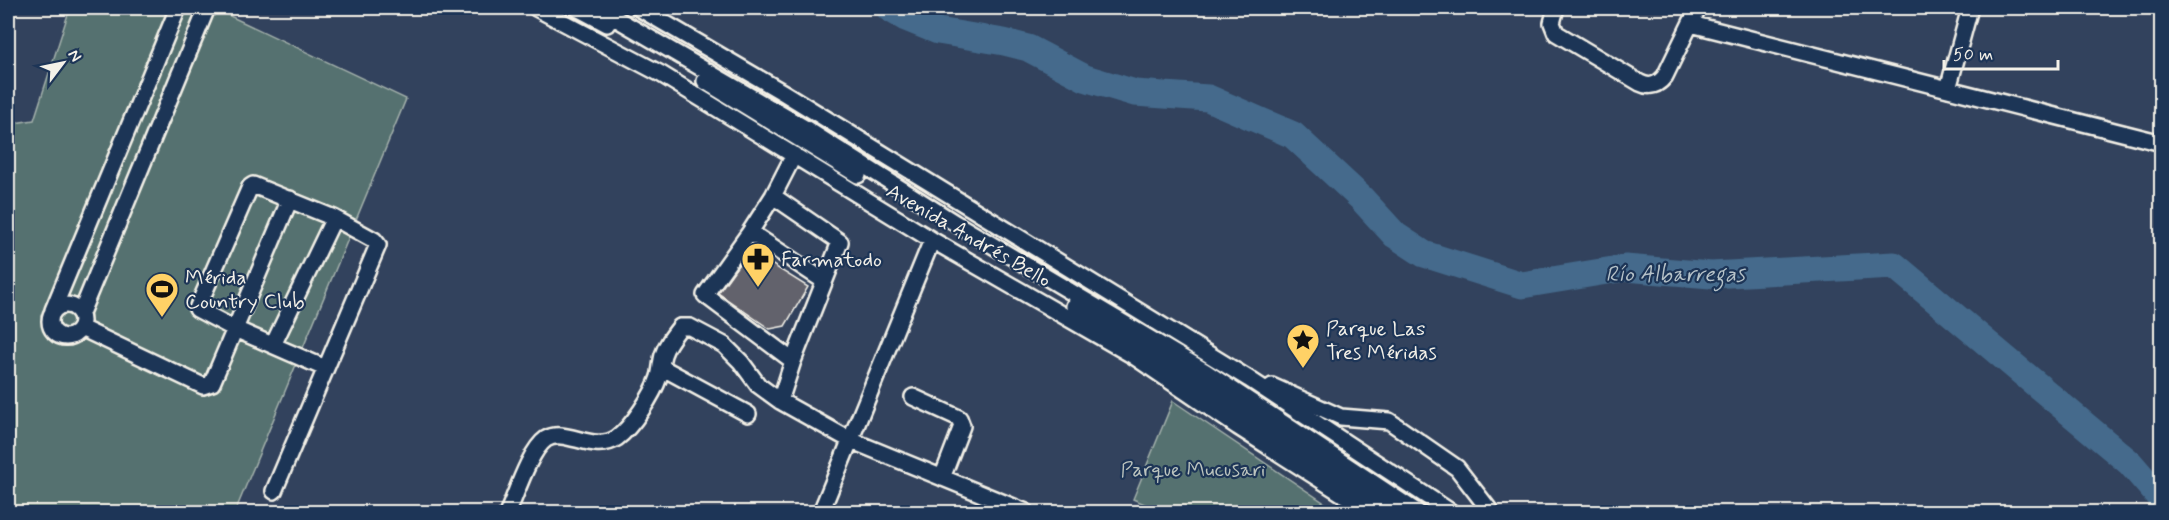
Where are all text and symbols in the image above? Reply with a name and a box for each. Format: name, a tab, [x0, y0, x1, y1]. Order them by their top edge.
north arrow	[33, 33, 93, 93]
scale bar	[1944, 33, 2058, 71]
text: 50 m	[1953, 43, 1993, 67]
text: N	[63, 46, 86, 66]
street label: Avenida Andrés Bello	[881, 177, 1056, 294]
pharmacy icon: Farmatodo	[740, 241, 776, 288]
place label: Farmatodo	[781, 246, 882, 274]
water label: Río Albarregas	[1605, 261, 1747, 292]
place label: Mérida Country Club	[185, 264, 305, 316]
sports icon: Mérida Country Club	[144, 271, 180, 318]
place label: Parque Las Tres Méridas	[1326, 315, 1437, 367]
place icon: Parque Las Tres Méridas	[1285, 322, 1321, 369]
park label: Parque Mucusari	[1120, 456, 1266, 484]

